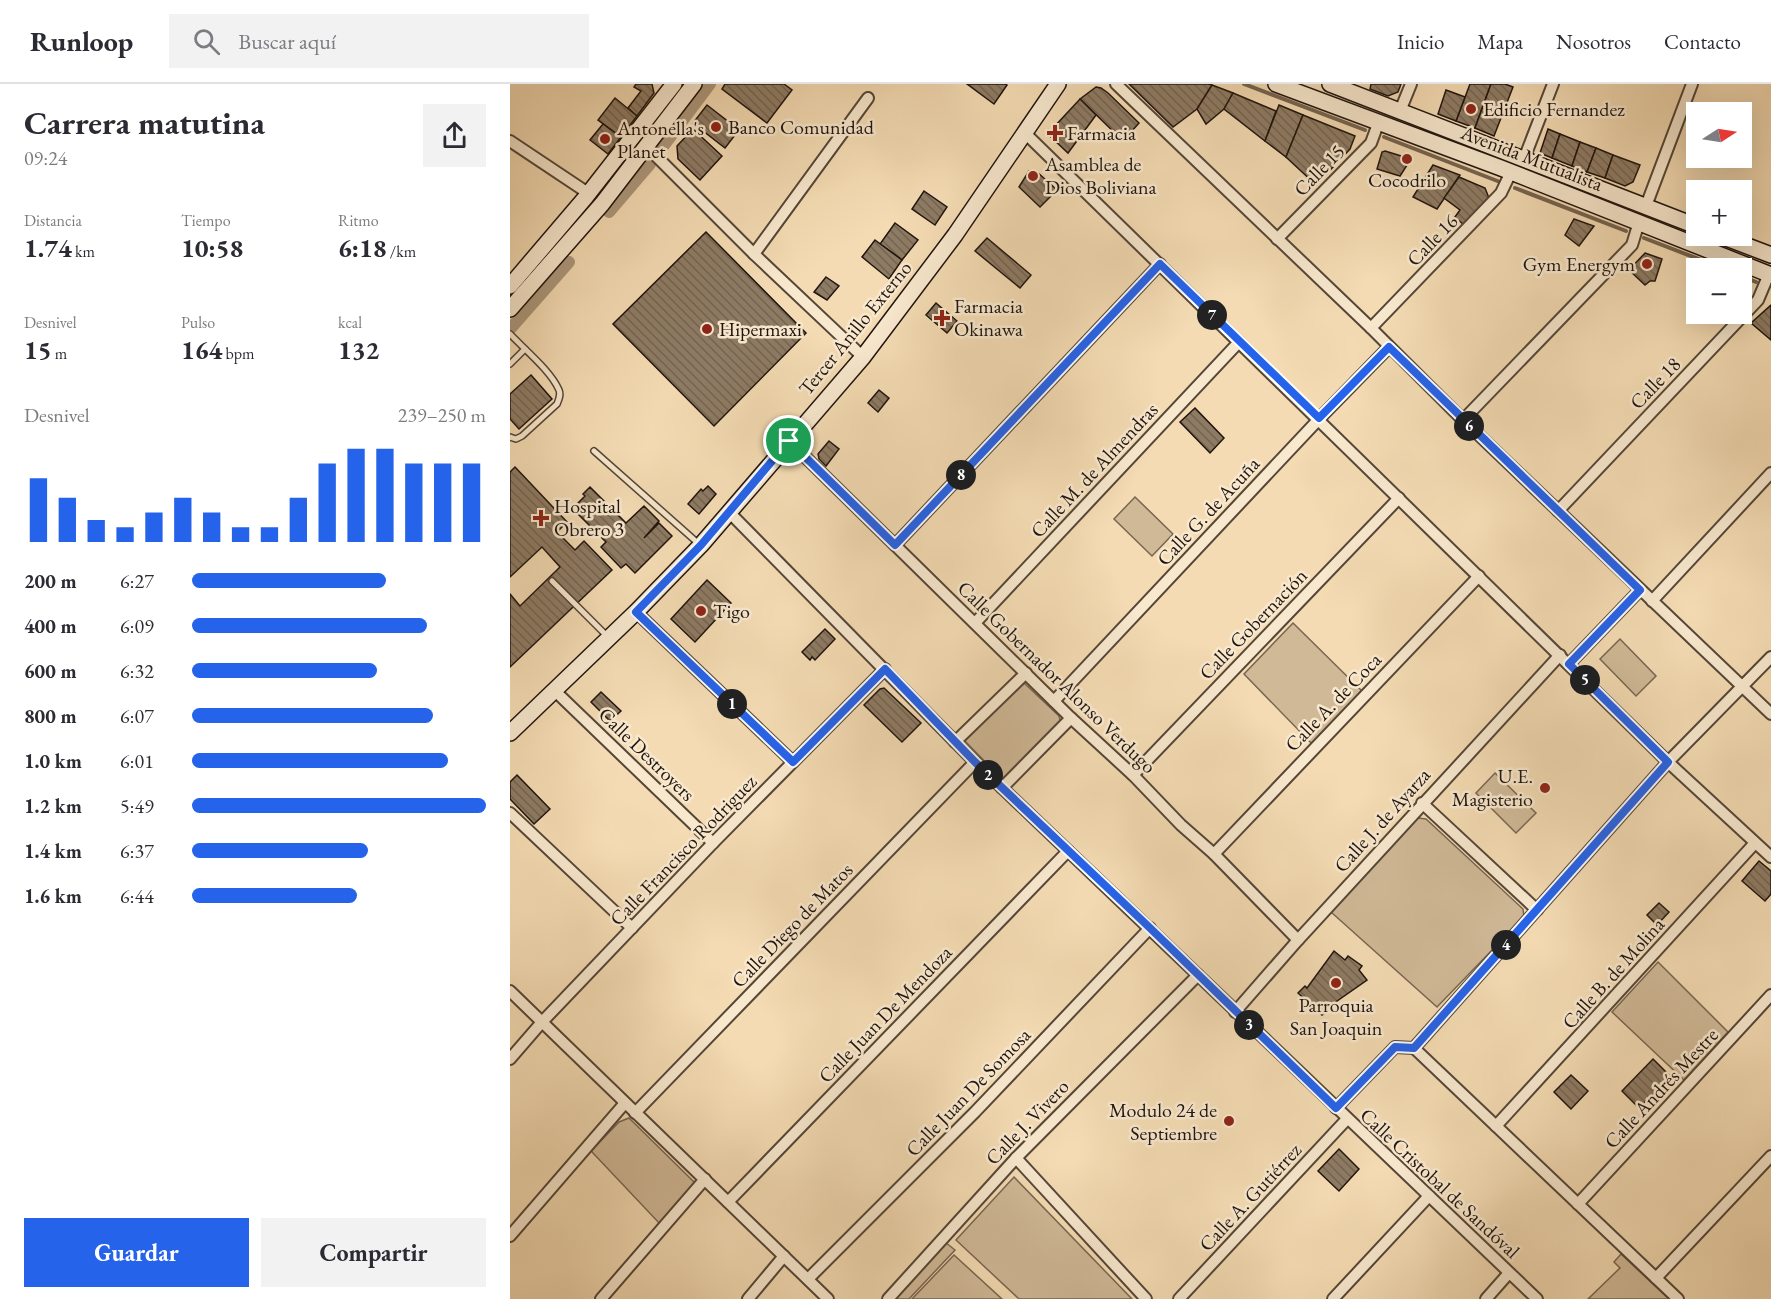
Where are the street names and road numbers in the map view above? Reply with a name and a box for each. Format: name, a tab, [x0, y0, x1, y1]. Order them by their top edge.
street label: Avenida Mutualista	[1456, 119, 1607, 197]
street label: Calle 15	[1288, 138, 1350, 202]
street label: Calle 16	[1401, 208, 1463, 272]
street label: Tercer Anillo Externo	[793, 255, 917, 401]
street label: Calle 18	[1624, 351, 1686, 415]
street label: Calle M. de Almendras	[1025, 397, 1163, 543]
street label: Calle G. de Acuña	[1151, 451, 1265, 571]
street label: Calle Gobernación	[1193, 563, 1313, 685]
street label: Calle Gobernador Alonso Verdugo	[952, 575, 1162, 779]
street label: Calle A. de Coca	[1279, 647, 1387, 757]
street label: Calle Destroyers	[593, 701, 701, 807]
street label: Calle J. de Ayarza	[1328, 762, 1436, 878]
street label: Calle Francisco Rodriguez	[604, 768, 762, 931]
street label: Calle Diego de Matos	[726, 857, 858, 993]
street label: Calle B. de Molina	[1556, 912, 1670, 1034]
street label: Calle Juan De Mendoza	[813, 940, 957, 1088]
street label: Calle Juan De Somosa	[900, 1022, 1036, 1162]
street label: Calle Andrés Mestre	[1598, 1022, 1724, 1154]
street label: Calle J. Vivero	[980, 1073, 1074, 1170]
street label: Calle Cristobal de Sandóval	[1355, 1102, 1526, 1264]
street label: Calle A. Gutiérrez	[1193, 1137, 1307, 1257]

